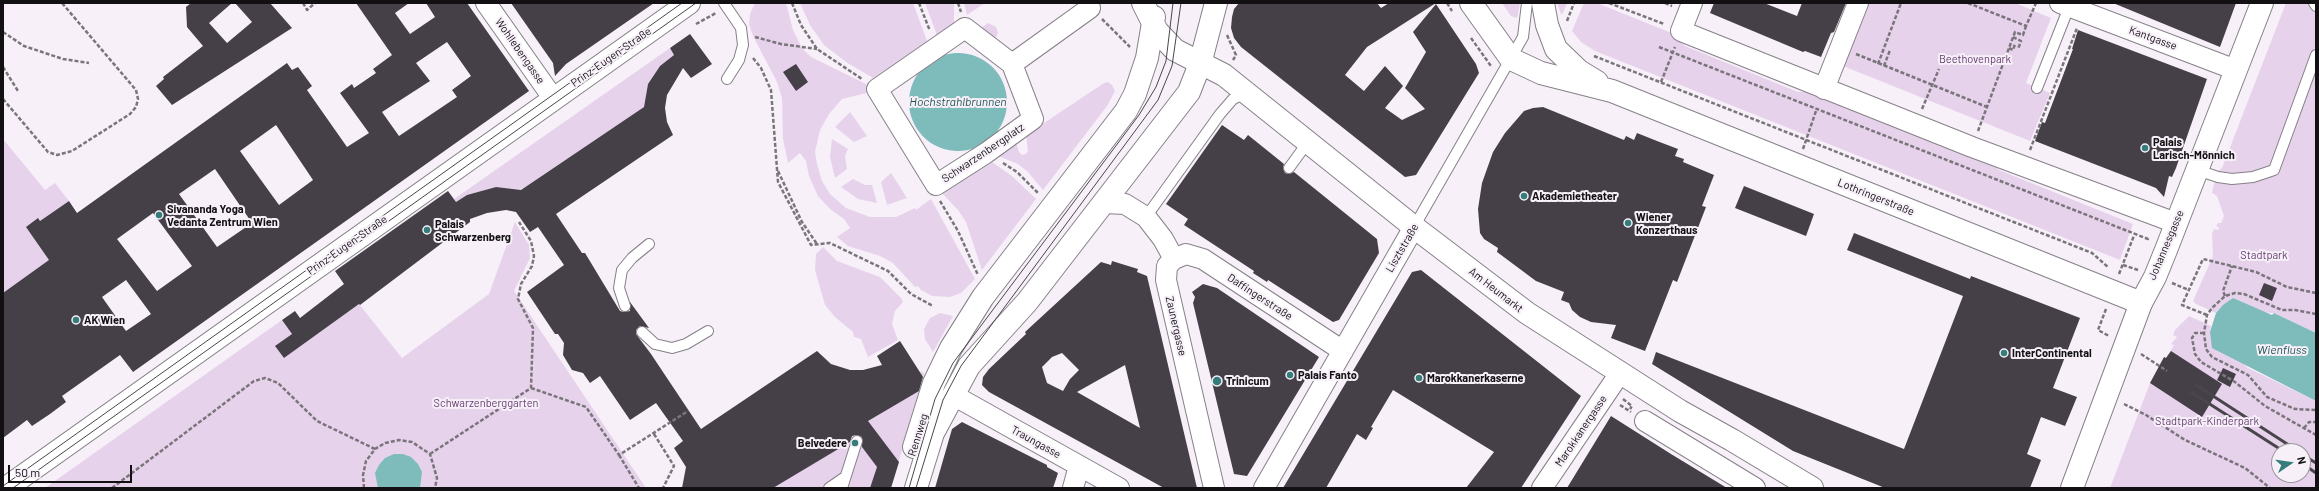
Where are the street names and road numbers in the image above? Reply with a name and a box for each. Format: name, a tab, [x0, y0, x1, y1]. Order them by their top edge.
street label: Wohllebengasse	[492, 15, 548, 87]
street label: Kantgasse	[2127, 23, 2179, 53]
street label: Prinz-Eugen-Straße	[568, 24, 654, 90]
street label: Schwarzenbergplatz	[939, 120, 1027, 186]
street label: Lothringerstraße	[1836, 176, 1916, 218]
street label: Johannesgasse	[2145, 208, 2187, 282]
street label: Prinz-Eugen-Straße	[304, 212, 390, 278]
street label: Lisztstraße	[1383, 221, 1421, 275]
street label: Am Heumarkt	[1466, 265, 1526, 315]
street label: Daffingerstraße	[1225, 271, 1295, 323]
street label: Zaunergasse	[1163, 295, 1189, 357]
street label: Marokkanergasse	[1552, 393, 1610, 469]
street label: Rennweg	[905, 412, 931, 458]
street label: Traungasse	[1009, 423, 1063, 461]

